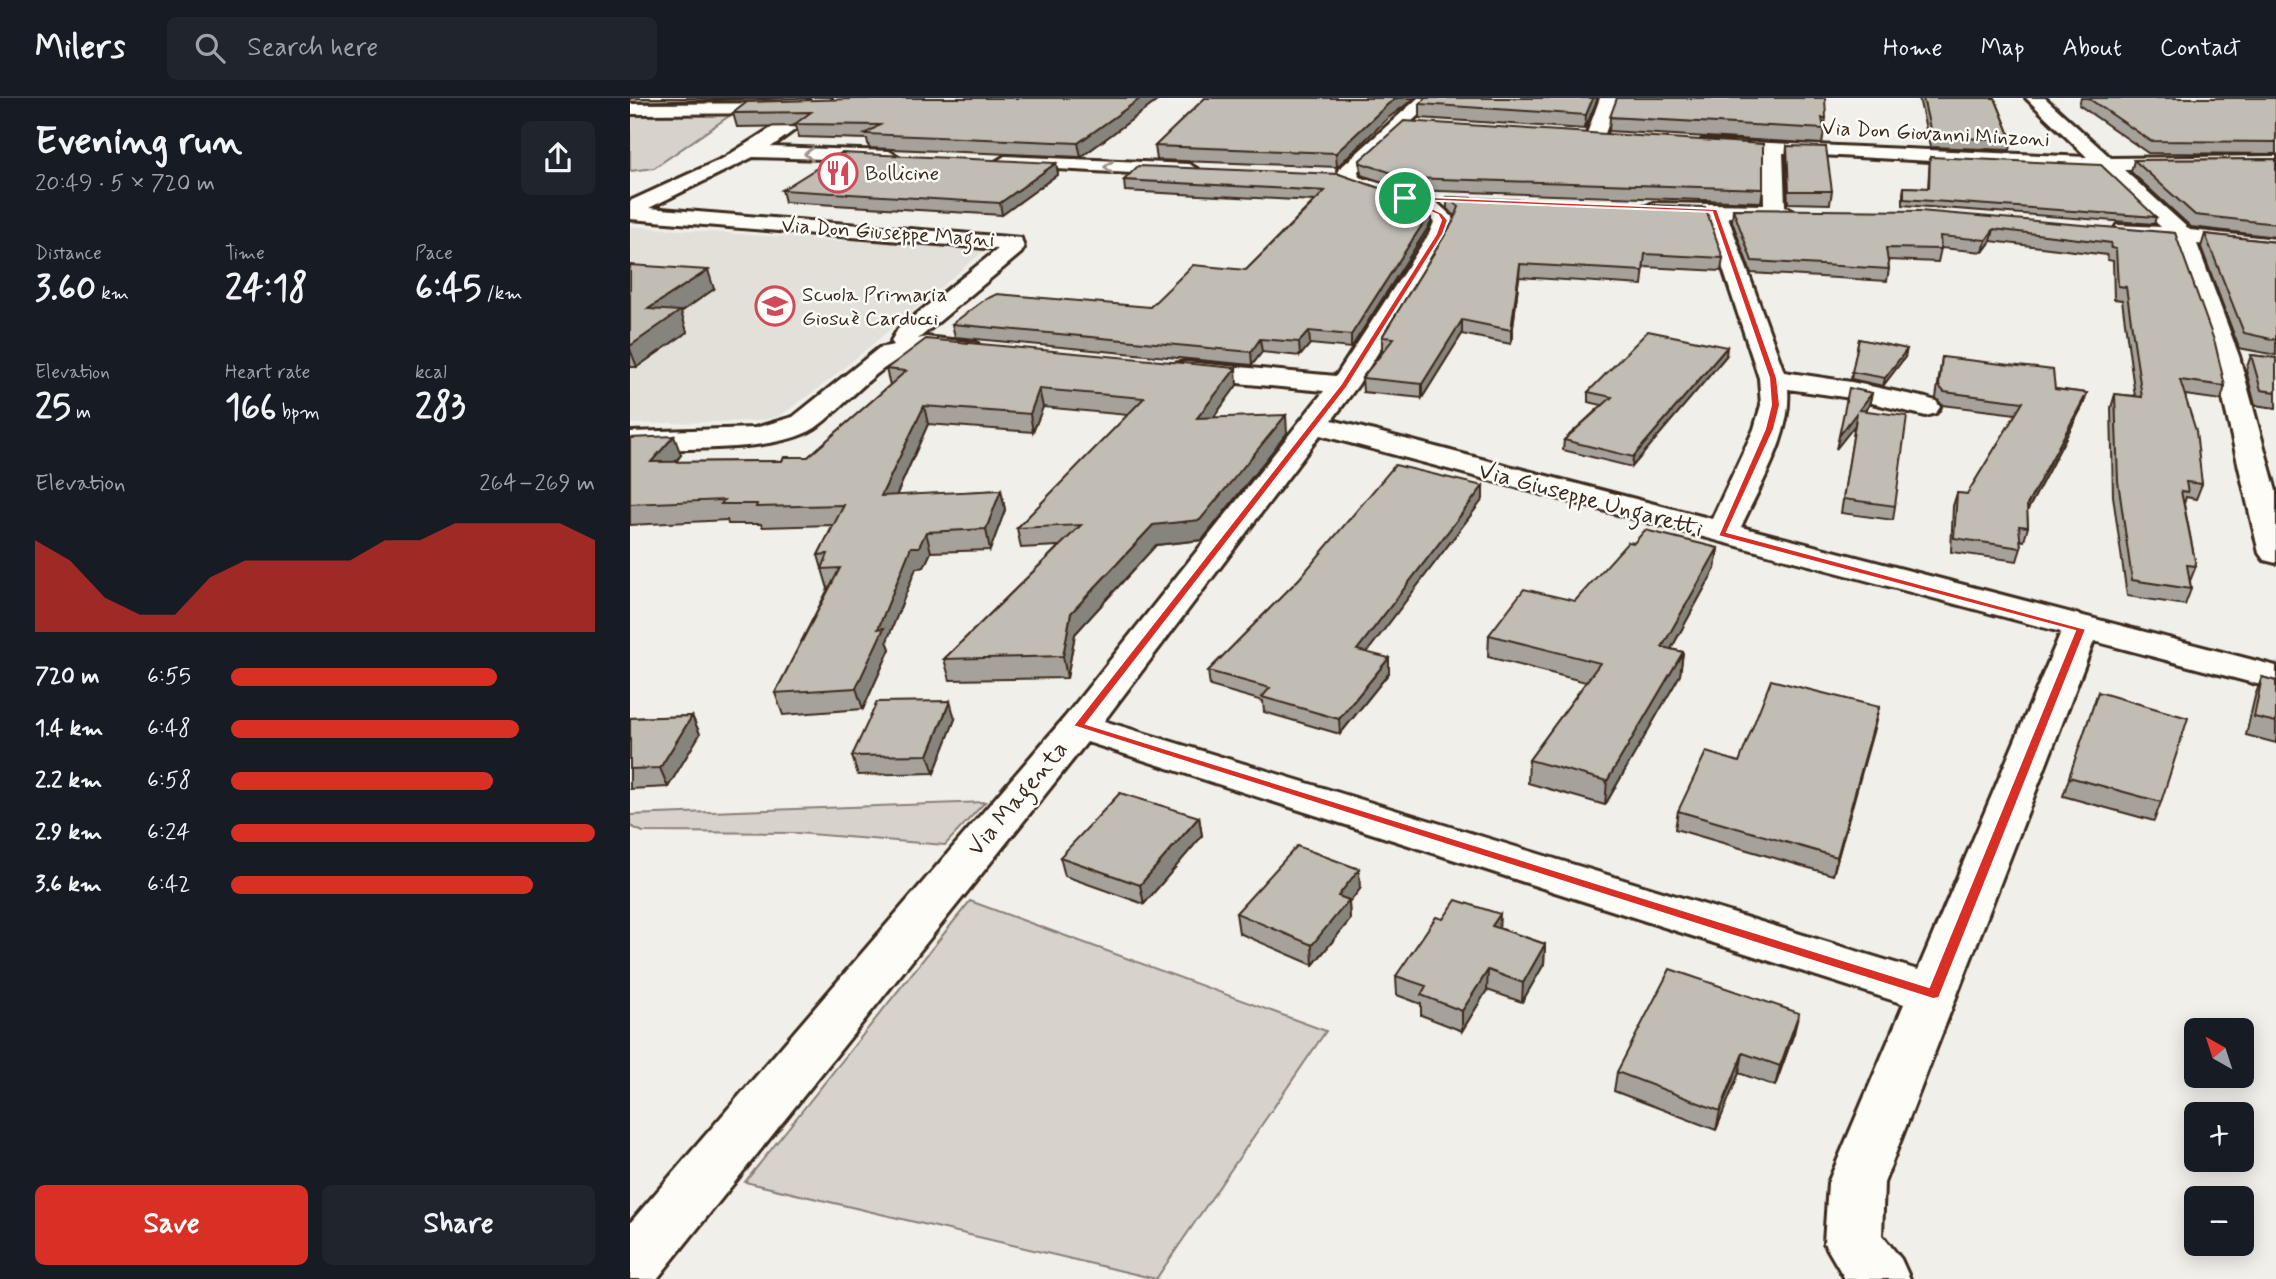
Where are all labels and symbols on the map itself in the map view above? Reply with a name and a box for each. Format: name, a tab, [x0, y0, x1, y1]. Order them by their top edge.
street label: Via Don Giovanni Minzoni	[1821, 114, 2051, 154]
one-way arrow	[803, 146, 814, 161]
restaurant icon: Bollicine	[817, 152, 859, 194]
one-way arrow	[1104, 159, 1115, 174]
place label: Bollicine	[865, 160, 939, 188]
pin	[1375, 168, 1435, 228]
street label: Via Don Giuseppe Magni	[780, 212, 996, 256]
place label: Scuola Primaria Giosuè Carducci	[802, 281, 948, 333]
school or university icon: Scuola Primaria Giosuè Carducci	[754, 285, 796, 327]
street label: Via Giuseppe Ungaretti	[1474, 456, 1706, 548]
street label: Via Magenta	[961, 735, 1078, 865]
north arrow	[2184, 1018, 2254, 1088]

